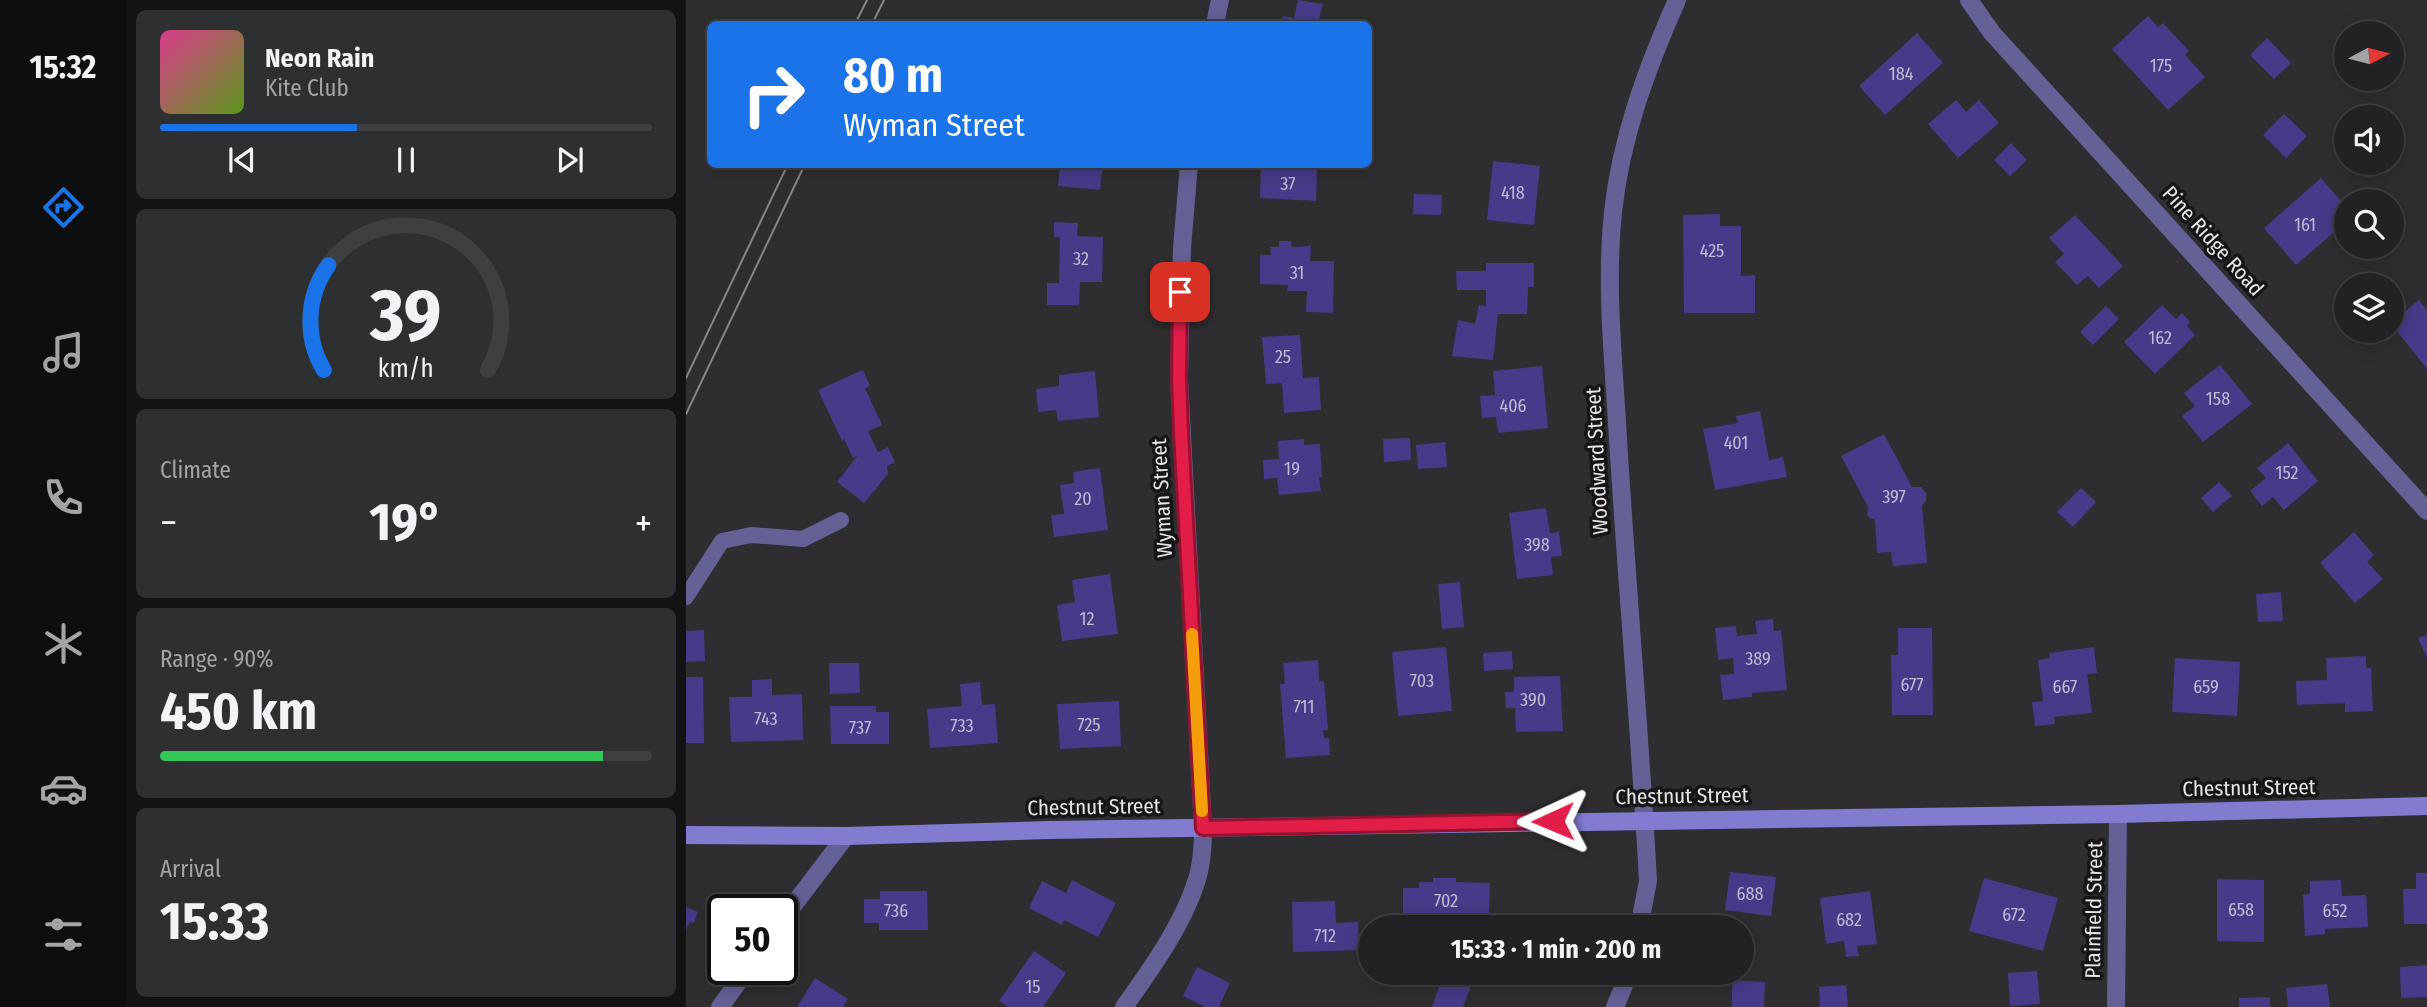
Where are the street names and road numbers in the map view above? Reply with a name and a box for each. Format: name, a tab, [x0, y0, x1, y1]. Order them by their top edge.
street label: Pine Ridge Road	[2157, 181, 2269, 301]
street label: Woodward Street	[1580, 387, 1614, 535]
street label: Wyman Street	[1146, 438, 1178, 558]
street label: Chestnut Street	[2182, 774, 2316, 802]
street label: Chestnut Street	[1615, 782, 1749, 810]
street label: Chestnut Street	[1027, 793, 1161, 821]
street label: Plainfield Street	[2080, 841, 2108, 979]

